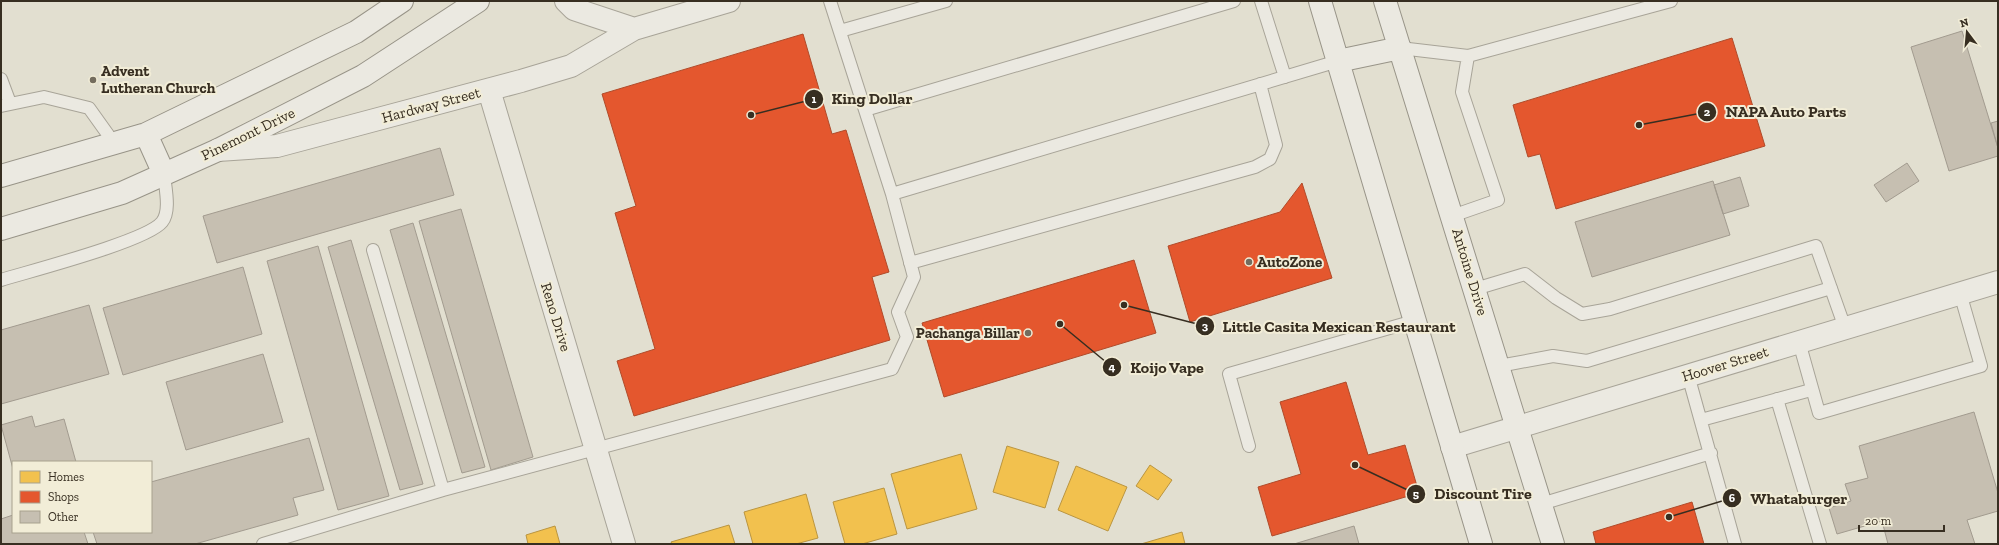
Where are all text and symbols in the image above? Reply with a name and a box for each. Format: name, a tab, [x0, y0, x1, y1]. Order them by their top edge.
north arrow	[1947, 12, 1987, 52]
text: N	[1959, 15, 1971, 30]
place label: Advent Lutheran Church	[101, 62, 216, 97]
marker: Advent Lutheran Church	[88, 75, 98, 85]
street label: Hardway Street	[380, 83, 483, 127]
callout: King Dollar	[804, 85, 921, 113]
text: King Dollar	[832, 89, 912, 108]
text: 1	[812, 92, 817, 106]
callout: NAPA Auto Parts	[1697, 98, 1855, 126]
text: NAPA Auto Parts	[1726, 102, 1846, 121]
street label: Pinemont Drive	[198, 104, 298, 164]
text: 2	[1704, 105, 1711, 119]
street label: Antoine Drive	[1448, 226, 1492, 318]
place label: AutoZone	[1257, 253, 1322, 271]
marker: AutoZone	[1244, 257, 1254, 267]
street label: Reno Drive	[537, 280, 575, 354]
callout: Little Casita Mexican Restaurant	[1195, 312, 1464, 340]
text: Little Casita Mexican Restaurant	[1222, 317, 1456, 336]
text: 3	[1202, 319, 1209, 333]
place label: Pachanga Billar	[916, 324, 1020, 342]
marker: Pachanga Billar	[1023, 328, 1033, 338]
street label: Hoover Street	[1680, 342, 1771, 386]
callout: Koijo Vape	[1102, 353, 1213, 381]
text: Koijo Vape	[1130, 358, 1204, 377]
text: 4	[1109, 360, 1116, 374]
legend	[12, 461, 152, 533]
text: Homes	[48, 470, 84, 484]
callout: Discount Tire	[1406, 480, 1540, 508]
text: Discount Tire	[1434, 484, 1532, 503]
callout: Whataburger	[1722, 484, 1855, 512]
text: 5	[1413, 487, 1419, 501]
text: Whataburger	[1751, 489, 1847, 508]
text: Shops	[48, 490, 79, 504]
text: 6	[1729, 491, 1736, 505]
scale bar	[1859, 507, 1944, 533]
text: Other	[48, 510, 79, 524]
text: 20 m	[1865, 514, 1892, 528]

